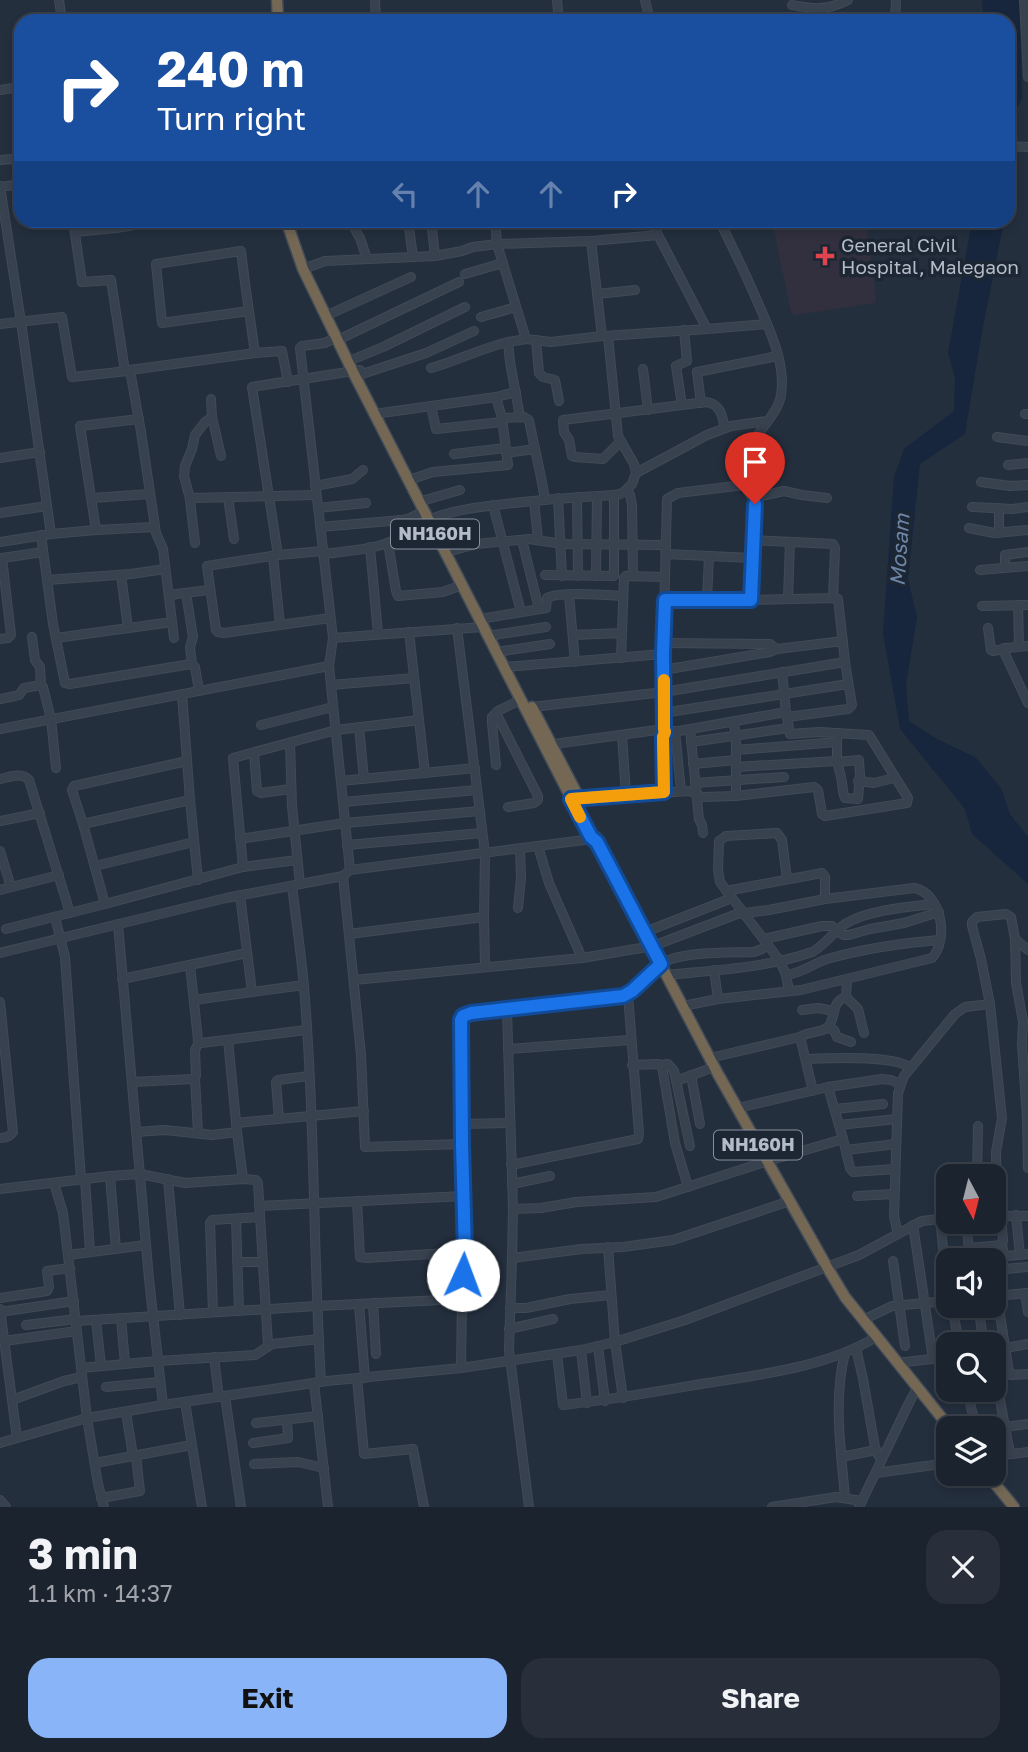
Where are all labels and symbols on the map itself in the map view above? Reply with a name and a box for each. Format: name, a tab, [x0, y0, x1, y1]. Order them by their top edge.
place label: General Civil Hospital, Malegaon	[841, 233, 1019, 278]
marker: General Civil Hospital, Malegaon	[815, 246, 835, 266]
pin	[725, 432, 785, 504]
water label: Mosam	[884, 512, 915, 587]
road number: NH160H	[391, 520, 479, 548]
road number: NH160H	[714, 1130, 802, 1160]
north arrow	[936, 1164, 1006, 1234]
position arrow	[426, 1238, 500, 1312]

